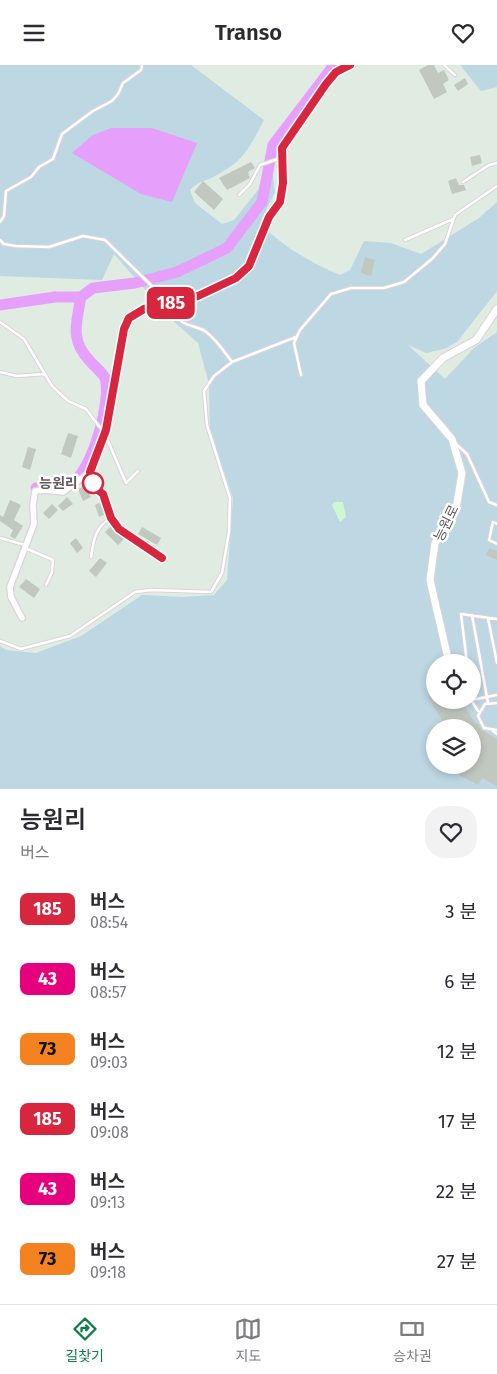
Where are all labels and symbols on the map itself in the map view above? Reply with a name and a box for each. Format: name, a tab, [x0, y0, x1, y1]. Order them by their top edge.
line badge: 185	[142, 287, 200, 319]
marker: 능원리	[82, 472, 104, 494]
place label: 능원리	[39, 475, 78, 492]
street label: 능원로	[430, 502, 463, 544]

